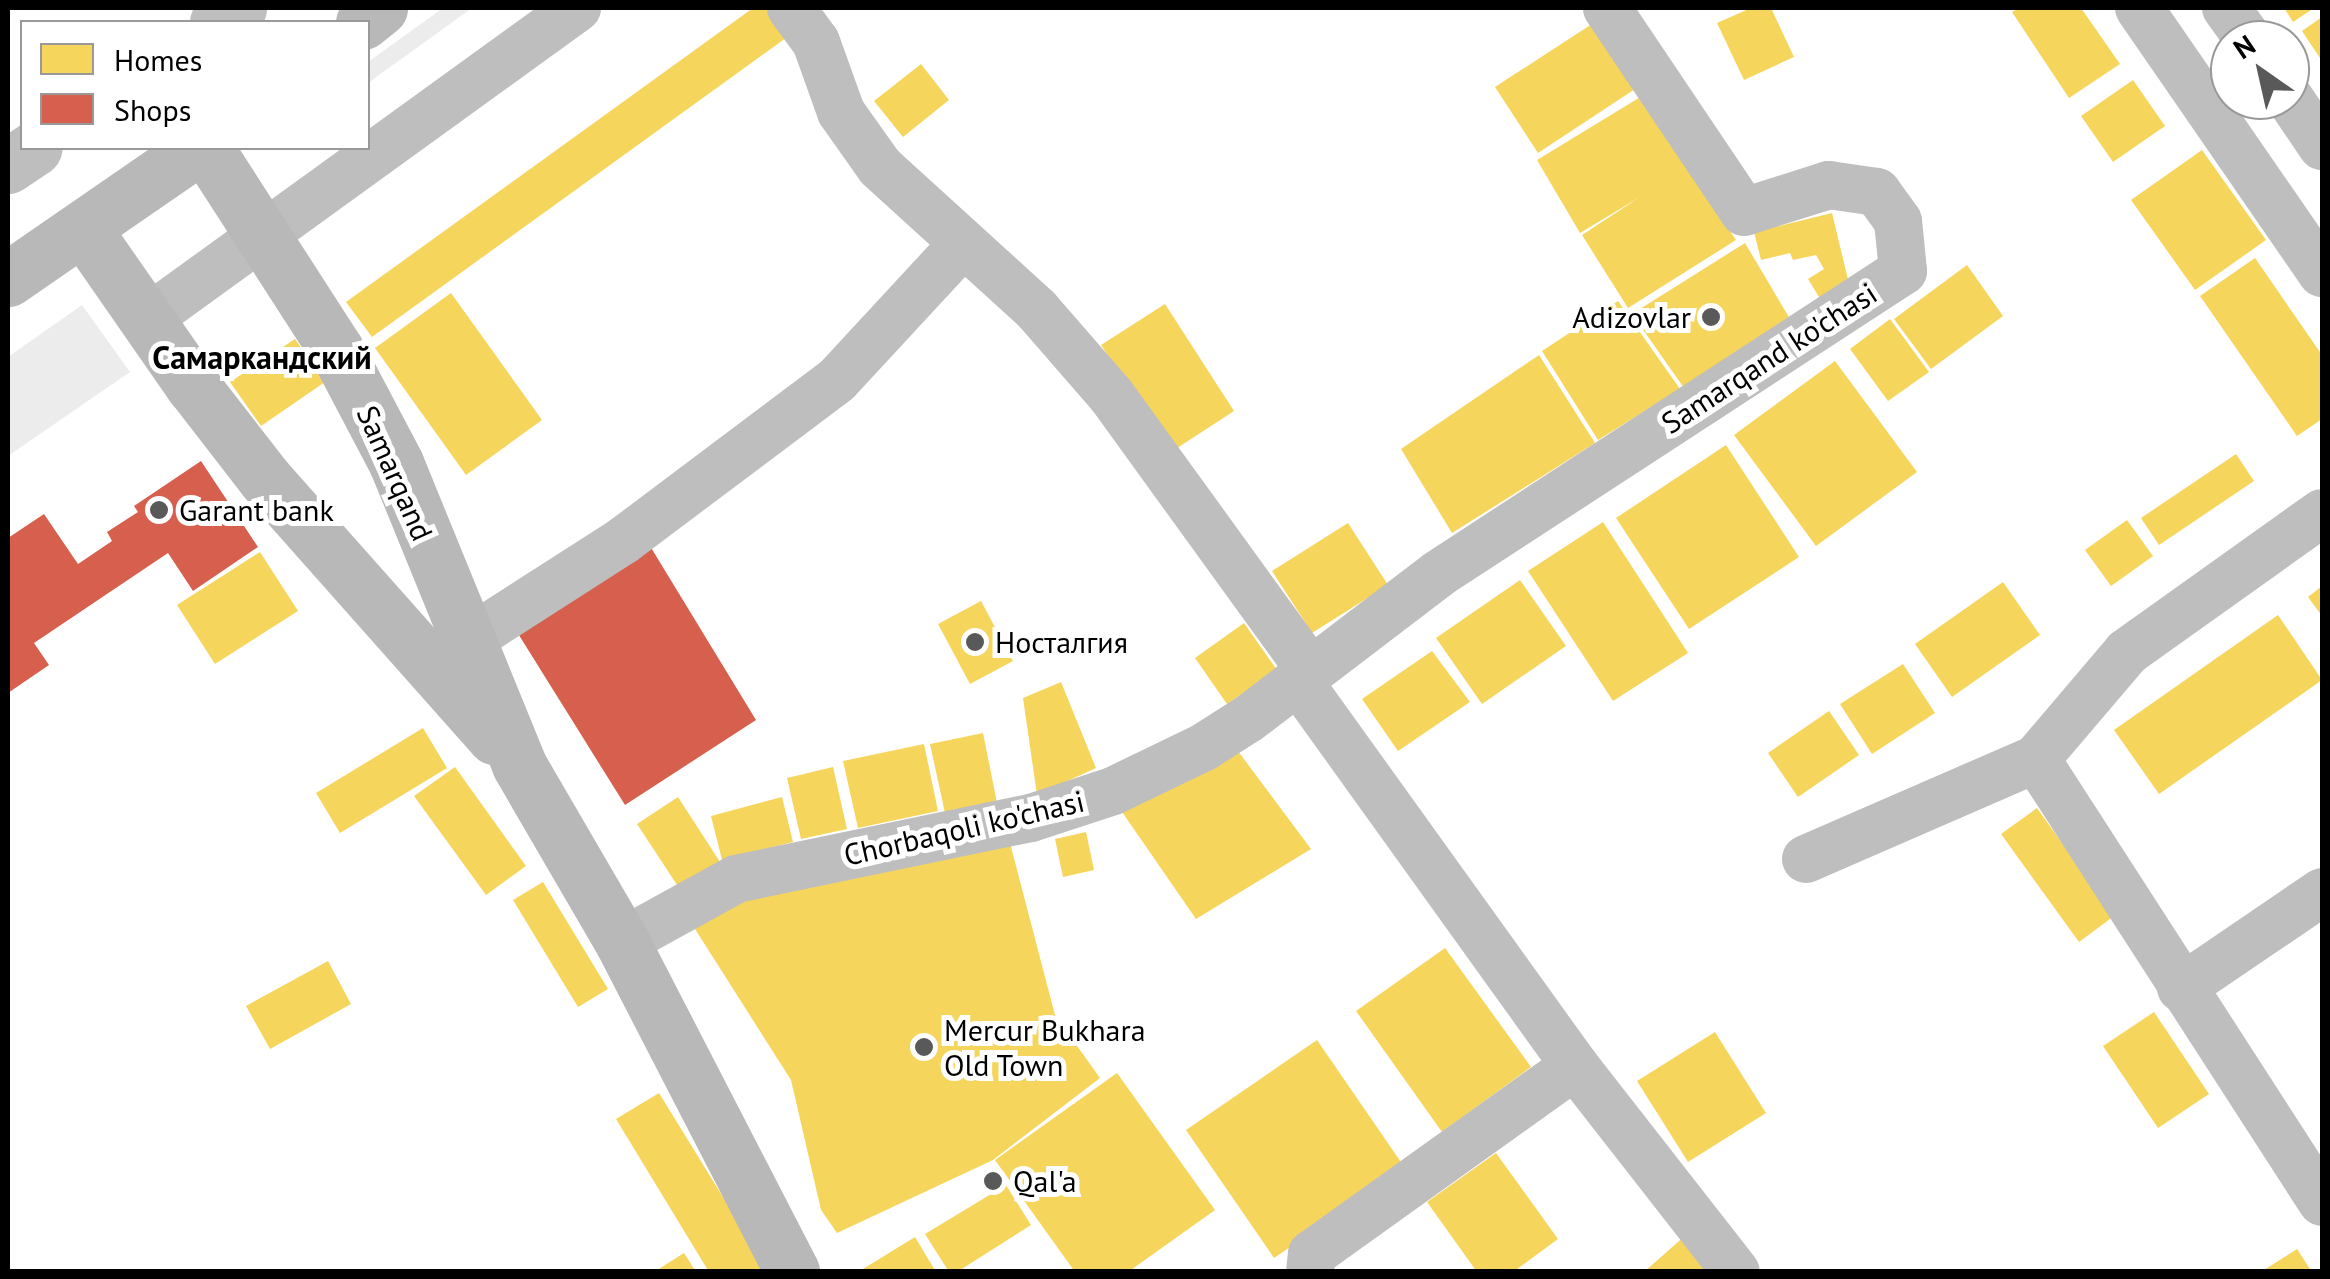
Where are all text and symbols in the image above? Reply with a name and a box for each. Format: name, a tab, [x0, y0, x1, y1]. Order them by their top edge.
legend	[20, 20, 370, 150]
north arrow	[2210, 20, 2310, 120]
text: N	[2226, 26, 2262, 67]
text: Homes	[114, 40, 202, 79]
text: Shops	[114, 90, 191, 129]
street label: Samarqand ko'chasi	[1655, 275, 1883, 441]
place label: Adizovlar	[1572, 299, 1691, 335]
marker: Adizovlar	[1700, 306, 1722, 328]
district label: Самаркандский	[152, 338, 372, 376]
street label: Samarqand	[349, 400, 441, 546]
place label: Garant bank	[179, 492, 334, 528]
marker: Garant bank	[148, 499, 170, 521]
place label: Носталгия	[995, 624, 1128, 660]
marker: Носталгия	[964, 631, 986, 653]
street label: Chorbaqoli ko'chasi	[840, 783, 1088, 873]
place label: Mercur Bukhara Old Town	[944, 1012, 1146, 1082]
marker: Mercur Bukhara Old Town	[913, 1036, 935, 1058]
place label: Qal'a	[1013, 1163, 1077, 1199]
marker: Qal'a	[982, 1170, 1004, 1192]

